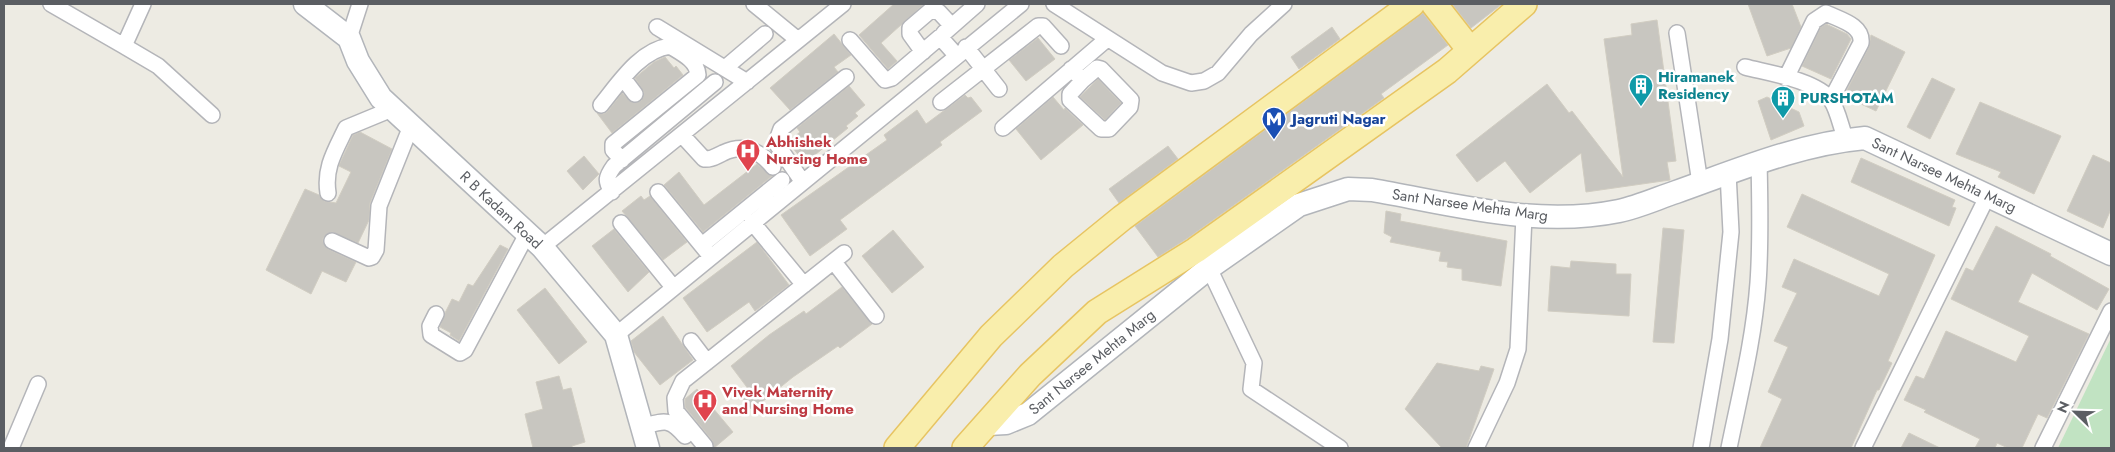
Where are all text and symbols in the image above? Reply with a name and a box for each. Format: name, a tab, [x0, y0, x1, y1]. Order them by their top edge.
place label: Hiramanek Residency	[1658, 66, 1735, 105]
building icon: Hiramanek Residency	[1628, 73, 1654, 107]
building icon: PURSHOTAM	[1770, 85, 1796, 119]
place label: PURSHOTAM	[1800, 87, 1894, 109]
metro station icon: Jagruti Nagar	[1261, 106, 1287, 140]
place label: Jagruti Nagar	[1289, 108, 1387, 130]
place label: Abhishek Nursing Home	[765, 131, 868, 170]
street label: Sant Narsee Mehta Marg	[1868, 132, 2020, 218]
hospital icon: Abhishek Nursing Home	[735, 138, 761, 172]
street label: R B Kadam Road	[455, 166, 547, 254]
street label: Sant Narsee Mehta Marg	[1391, 183, 1549, 227]
street label: Sant Narsee Mehta Marg	[1024, 304, 1160, 420]
place label: Vivek Maternity and Nursing Home	[721, 381, 854, 420]
north arrow	[2050, 387, 2100, 437]
hospital icon: Vivek Maternity and Nursing Home	[692, 388, 718, 422]
text: N	[2052, 398, 2074, 416]

